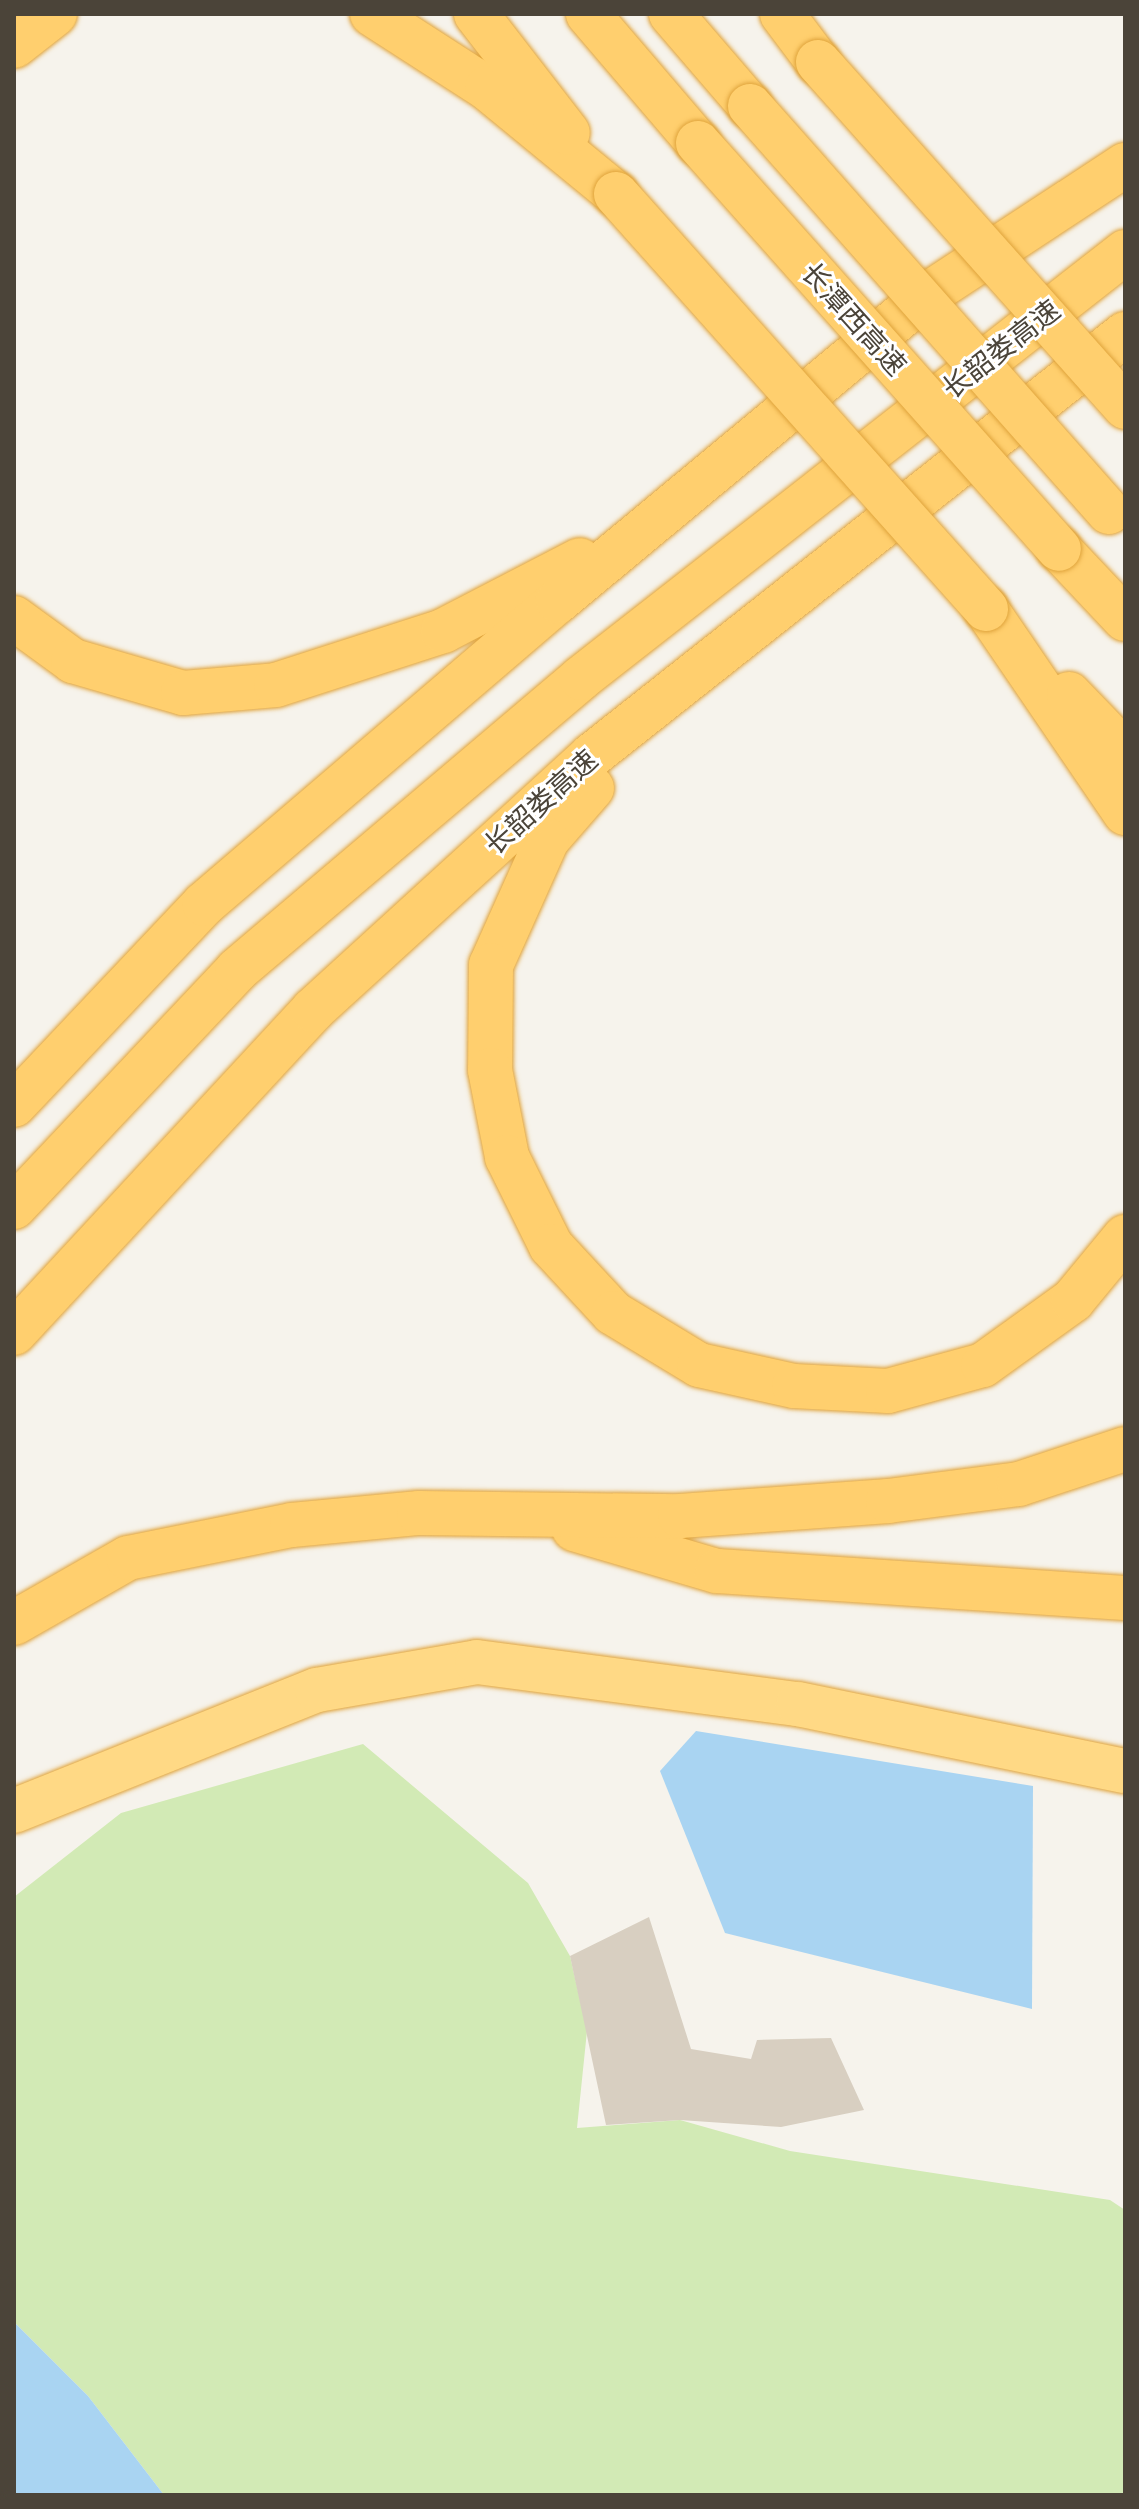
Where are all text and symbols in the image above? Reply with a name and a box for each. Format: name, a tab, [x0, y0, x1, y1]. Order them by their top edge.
street label: 长潭西高速	[795, 256, 913, 382]
street label: 长韶娄高速	[935, 293, 1067, 405]
street label: 长韶娄高速	[478, 743, 604, 861]

